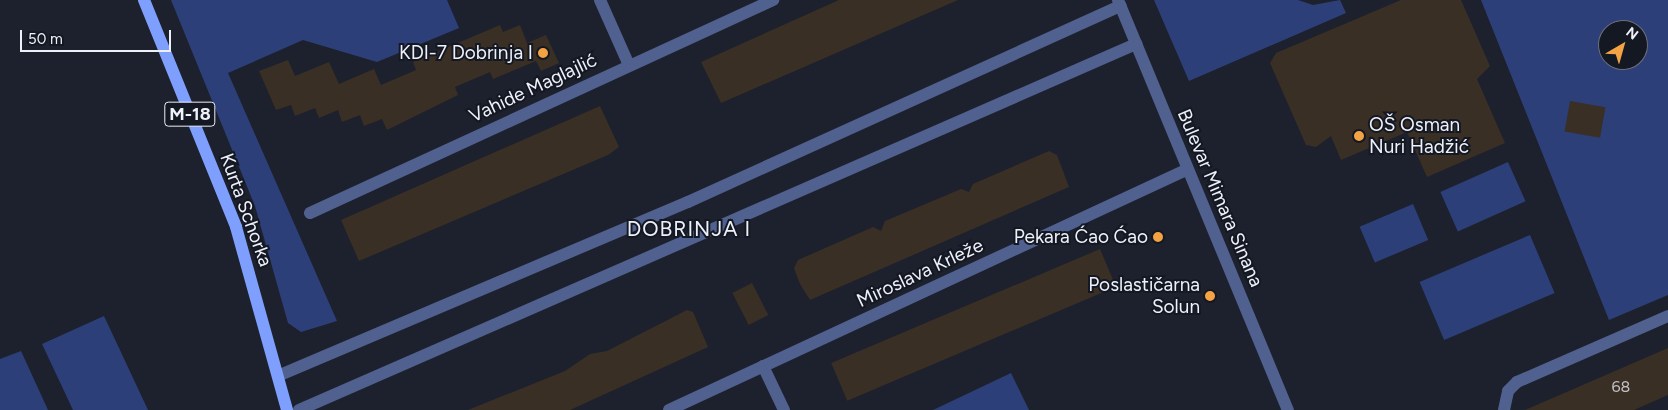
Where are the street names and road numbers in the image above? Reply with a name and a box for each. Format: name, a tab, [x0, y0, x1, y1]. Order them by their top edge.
street label: Vahide Maglajlić	[466, 48, 600, 128]
road number: M-18	[164, 98, 216, 130]
street label: Bulevar Mimara Sinana	[1172, 106, 1268, 290]
street label: Kurta Schorka	[215, 150, 277, 270]
street label: Miroslava Krleže	[853, 234, 987, 312]

